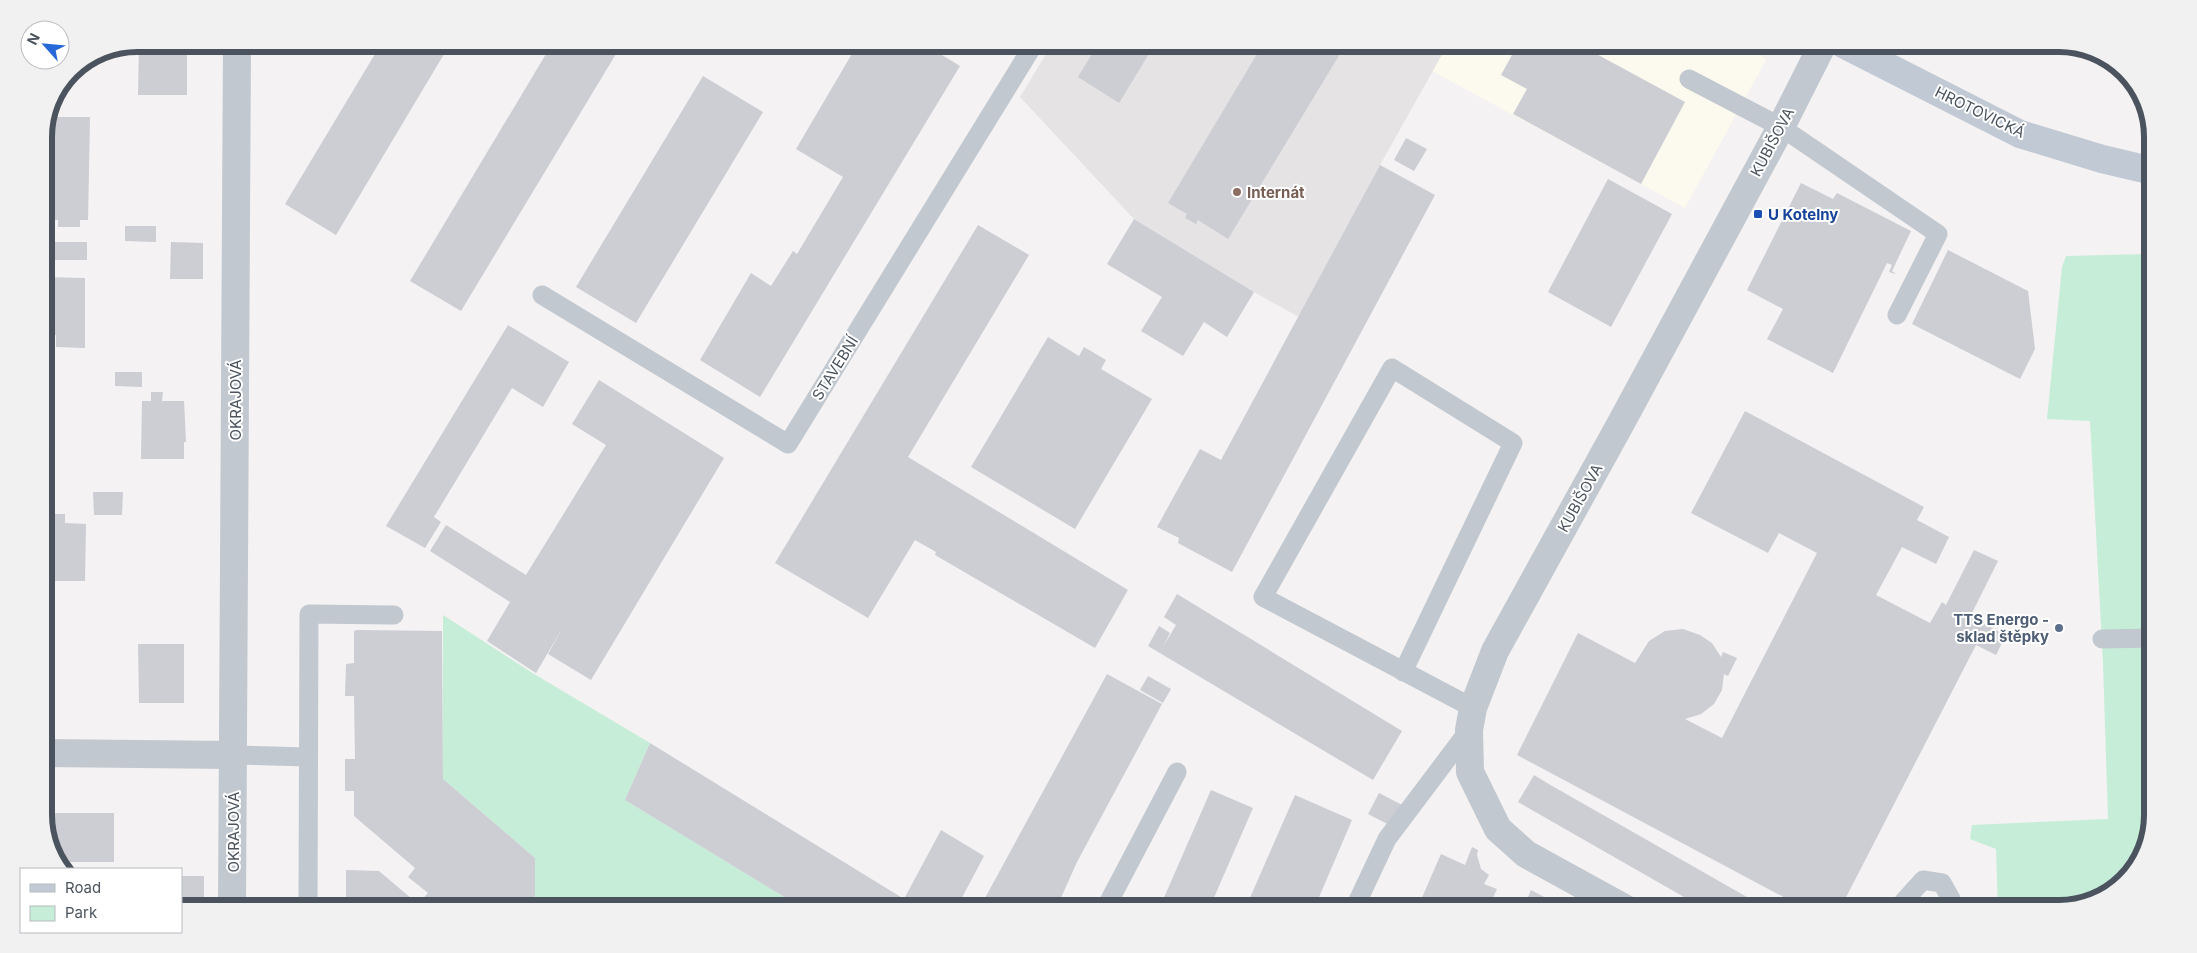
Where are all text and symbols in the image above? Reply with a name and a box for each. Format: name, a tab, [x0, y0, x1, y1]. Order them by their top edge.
north arrow	[20, 20, 70, 70]
text: N	[23, 30, 43, 47]
street label: HROTOVICKÁ	[1932, 82, 2028, 142]
street label: KUBIŠOVA	[1746, 104, 1798, 180]
place label: Internát	[1247, 183, 1305, 202]
marker: Internát	[1231, 186, 1243, 198]
place label: U Kotelny	[1768, 205, 1838, 224]
marker: U Kotelny	[1752, 208, 1764, 220]
street label: STAVEBNÍ	[808, 332, 862, 404]
street label: OKRAJOVÁ	[226, 360, 245, 440]
street label: KUBIŠOVA	[1553, 460, 1607, 536]
place label: TTS Energo - sklad štěpky	[1953, 610, 2049, 646]
marker: TTS Energo - sklad štěpky	[2053, 622, 2065, 634]
street label: OKRAJOVÁ	[224, 792, 243, 872]
legend	[20, 868, 182, 933]
text: Road	[65, 878, 101, 897]
text: Park	[65, 903, 98, 922]

